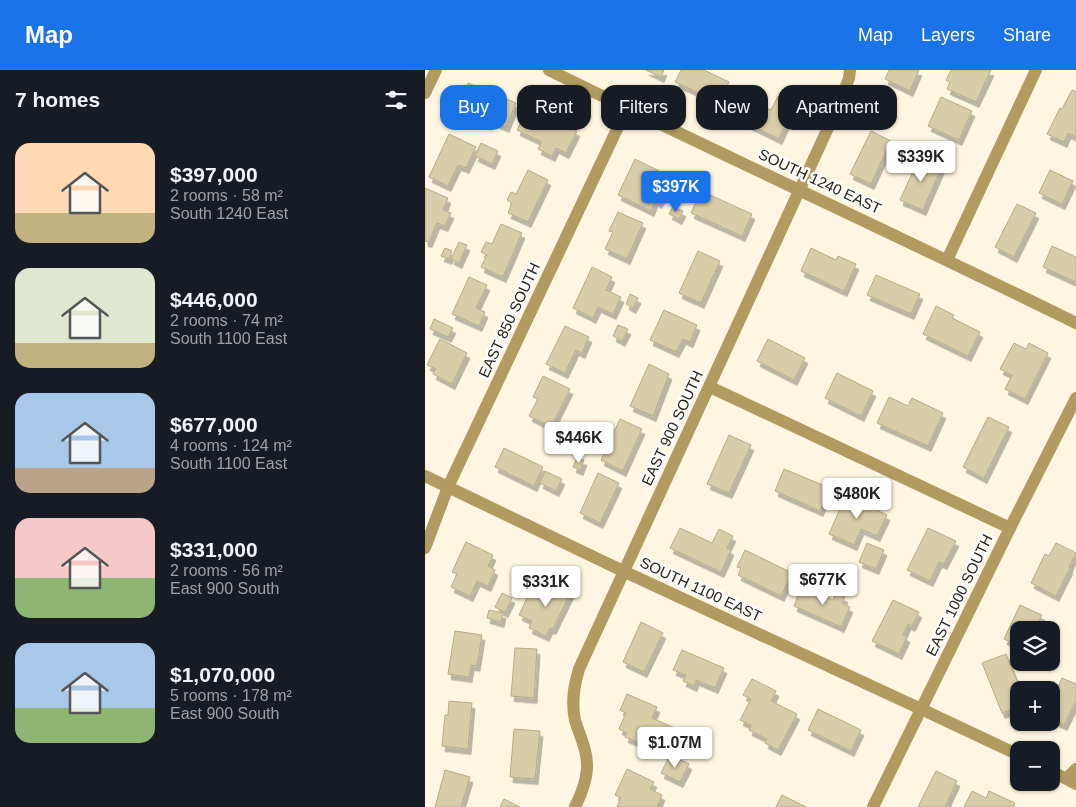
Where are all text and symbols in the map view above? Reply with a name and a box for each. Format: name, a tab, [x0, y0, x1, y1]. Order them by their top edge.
text: Map	[25, 21, 73, 48]
text: Map	[858, 25, 893, 45]
text: Layers	[921, 25, 975, 45]
text: Share	[1003, 25, 1051, 45]
chip: Buy	[440, 85, 507, 130]
chip: Rent	[517, 85, 591, 130]
chip: Filters	[601, 85, 686, 130]
chip: New	[696, 85, 768, 130]
chip: Apartment	[778, 85, 897, 130]
icon: filters	[382, 86, 410, 114]
text: 7 homes	[15, 88, 100, 111]
pin: $339K	[886, 140, 956, 183]
street label: SOUTH 1240 EAST	[756, 145, 884, 217]
text: $339K	[897, 148, 945, 165]
icon: home	[55, 163, 115, 223]
text: $397,000	[170, 163, 258, 186]
pin: $397K	[641, 170, 711, 213]
text: $397K	[652, 178, 700, 195]
text: 2 rooms · 58 m²	[170, 187, 283, 204]
text: South 1240 East	[170, 205, 288, 222]
street label: EAST 850 SOUTH	[475, 260, 543, 380]
icon: home	[55, 288, 115, 348]
text: $446,000	[170, 288, 258, 311]
text: 2 rooms · 74 m²	[170, 312, 283, 329]
text: South 1100 East	[170, 330, 287, 347]
street label: EAST 900 SOUTH	[638, 368, 706, 488]
icon: home	[55, 413, 115, 473]
text: $677,000	[170, 413, 258, 436]
pin: $446K	[544, 422, 614, 464]
text: $446K	[555, 429, 603, 446]
text: 4 rooms · 124 m²	[170, 437, 292, 454]
text: South 1100 East	[170, 455, 287, 472]
pin: $480K	[822, 478, 892, 520]
text: $480K	[833, 485, 881, 502]
street label: EAST 1000 SOUTH	[922, 531, 996, 659]
icon: home	[55, 538, 115, 598]
text: $331,000	[170, 538, 258, 561]
street label: SOUTH 1100 EAST	[637, 553, 765, 625]
text: 2 rooms · 56 m²	[170, 562, 283, 579]
pin: $677K	[788, 564, 858, 606]
pin: $331K	[511, 566, 581, 608]
text: $677K	[799, 571, 847, 588]
text: $331K	[522, 573, 570, 590]
text: East 900 South	[170, 580, 279, 597]
map controls	[1010, 621, 1060, 791]
button: layers	[1010, 621, 1060, 671]
icon: home	[55, 663, 115, 723]
text: $1,070,000	[170, 663, 275, 686]
button: +	[1010, 681, 1060, 731]
text: 5 rooms · 178 m²	[170, 687, 292, 704]
text: East 900 South	[170, 705, 279, 722]
pin: $1.07M	[634, 726, 716, 769]
text: $1.07M	[648, 734, 702, 751]
button: −	[1010, 741, 1060, 791]

